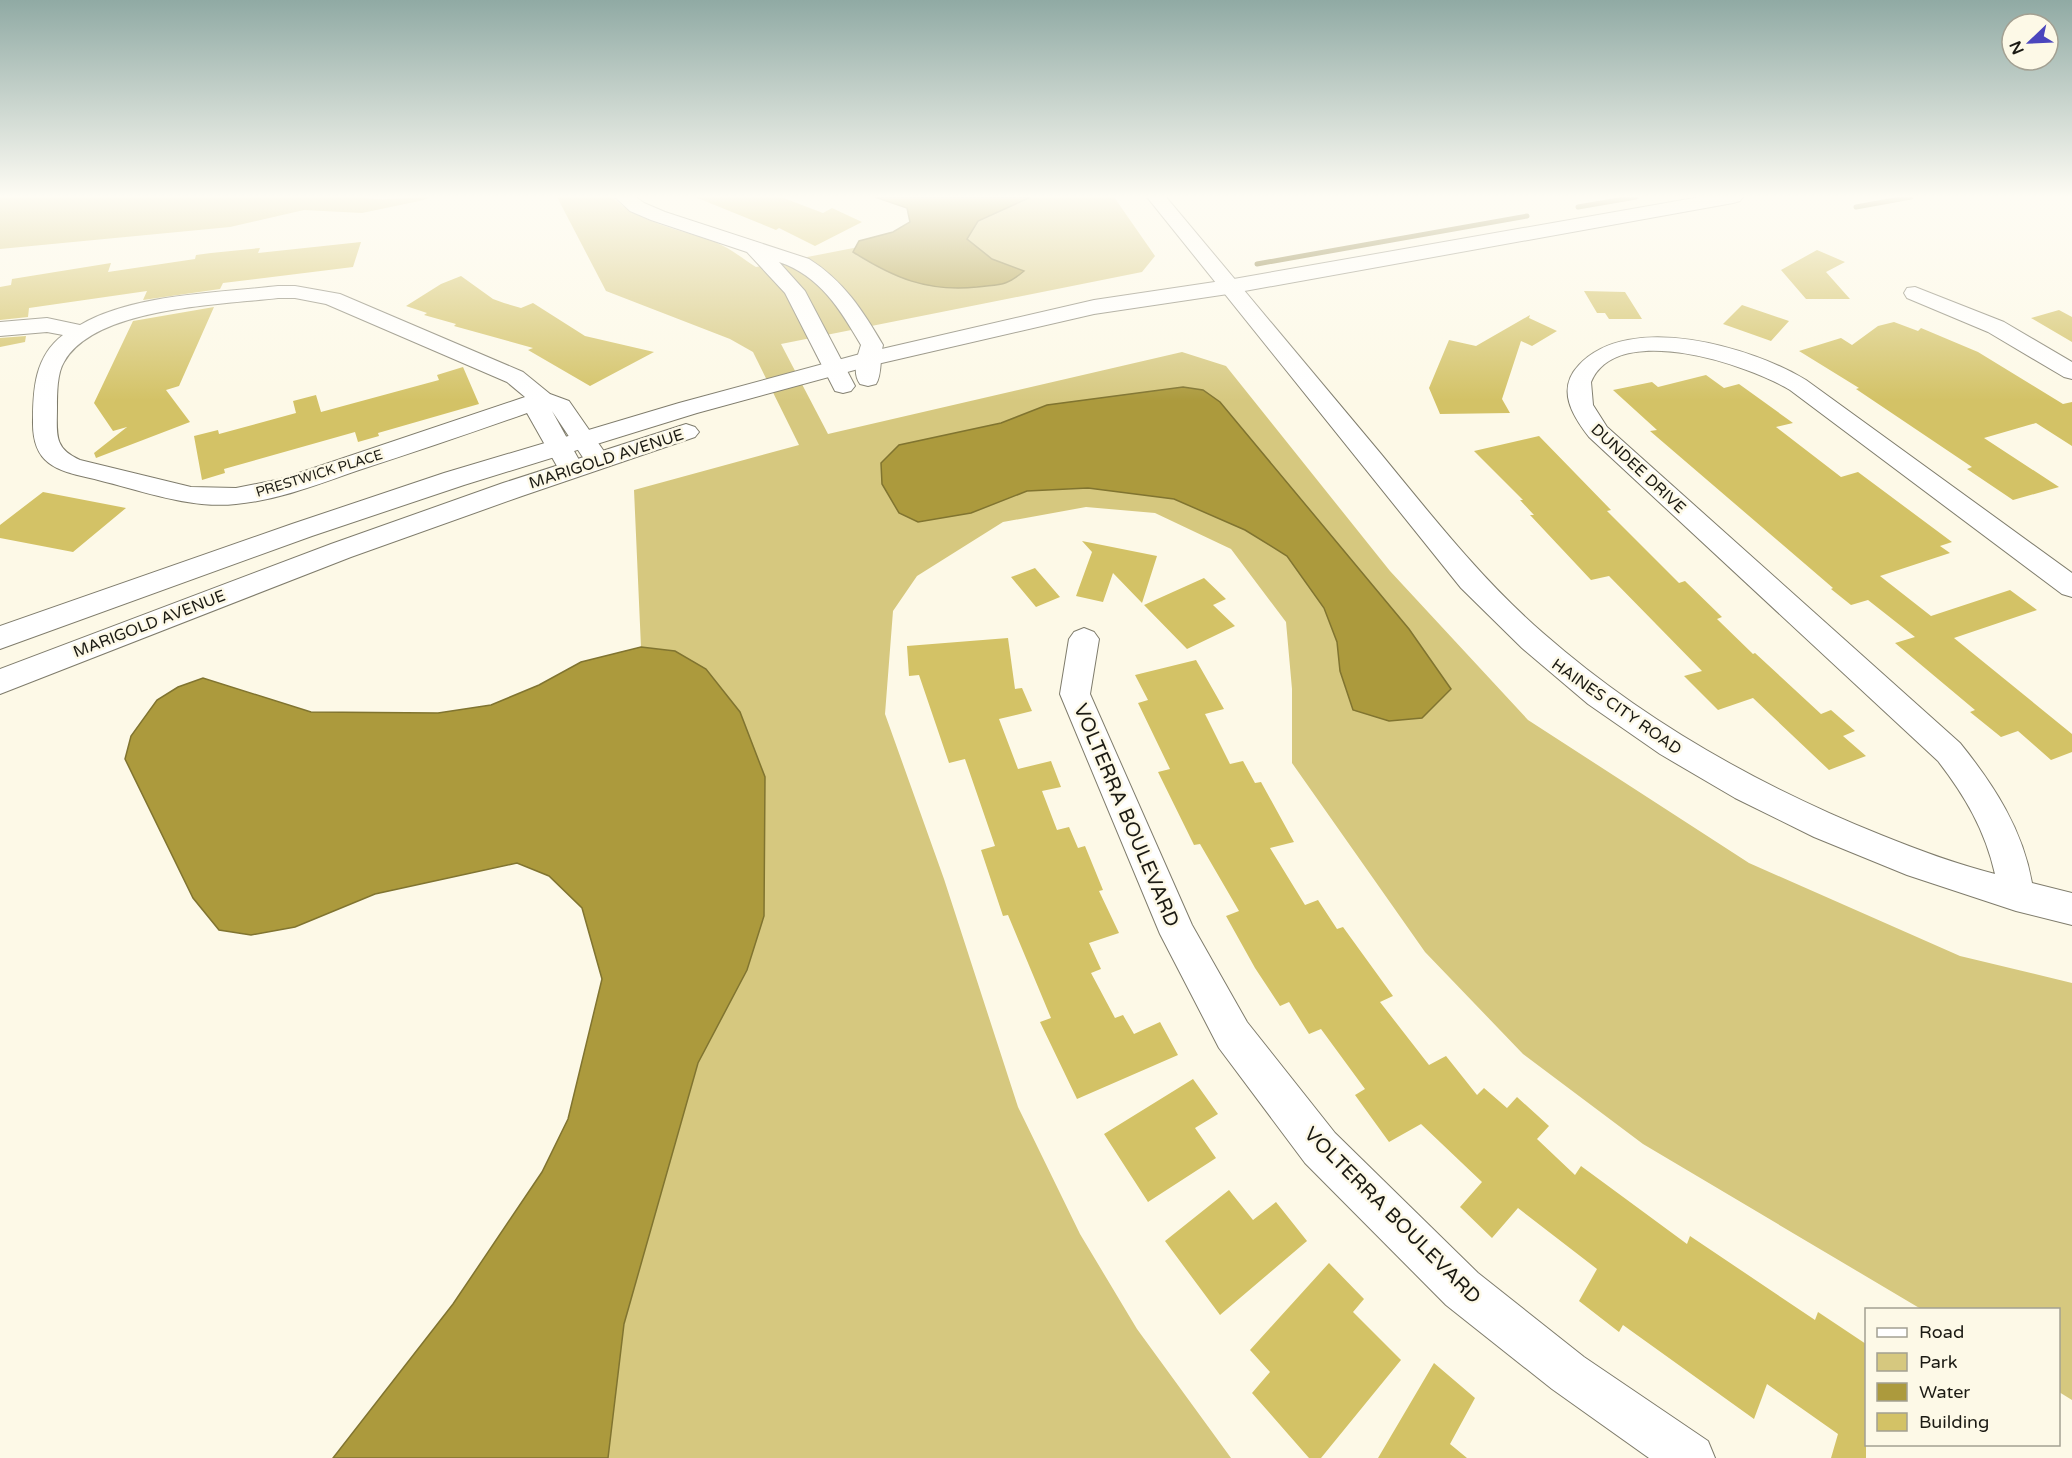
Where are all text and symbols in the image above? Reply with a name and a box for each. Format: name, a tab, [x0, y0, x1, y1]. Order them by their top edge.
north arrow	[2000, 12, 2060, 72]
text: N	[2005, 38, 2029, 57]
street label: DUNDEE DRIVE	[1587, 420, 1690, 518]
street label: MARIGOLD AVENUE	[526, 424, 686, 493]
street label: PRESTWICK PLACE	[254, 446, 385, 501]
street label: MARIGOLD AVENUE	[70, 586, 228, 662]
street label: HAINES CITY ROAD	[1548, 654, 1685, 759]
street label: VOLTERRA BOULEVARD	[1068, 700, 1184, 931]
street label: VOLTERRA BOULEVARD	[1299, 1122, 1486, 1309]
legend	[1865, 1308, 2060, 1446]
text: Road	[1919, 1321, 1964, 1343]
text: Park	[1919, 1351, 1958, 1373]
text: Water	[1919, 1381, 1970, 1403]
text: Building	[1919, 1411, 1989, 1433]

